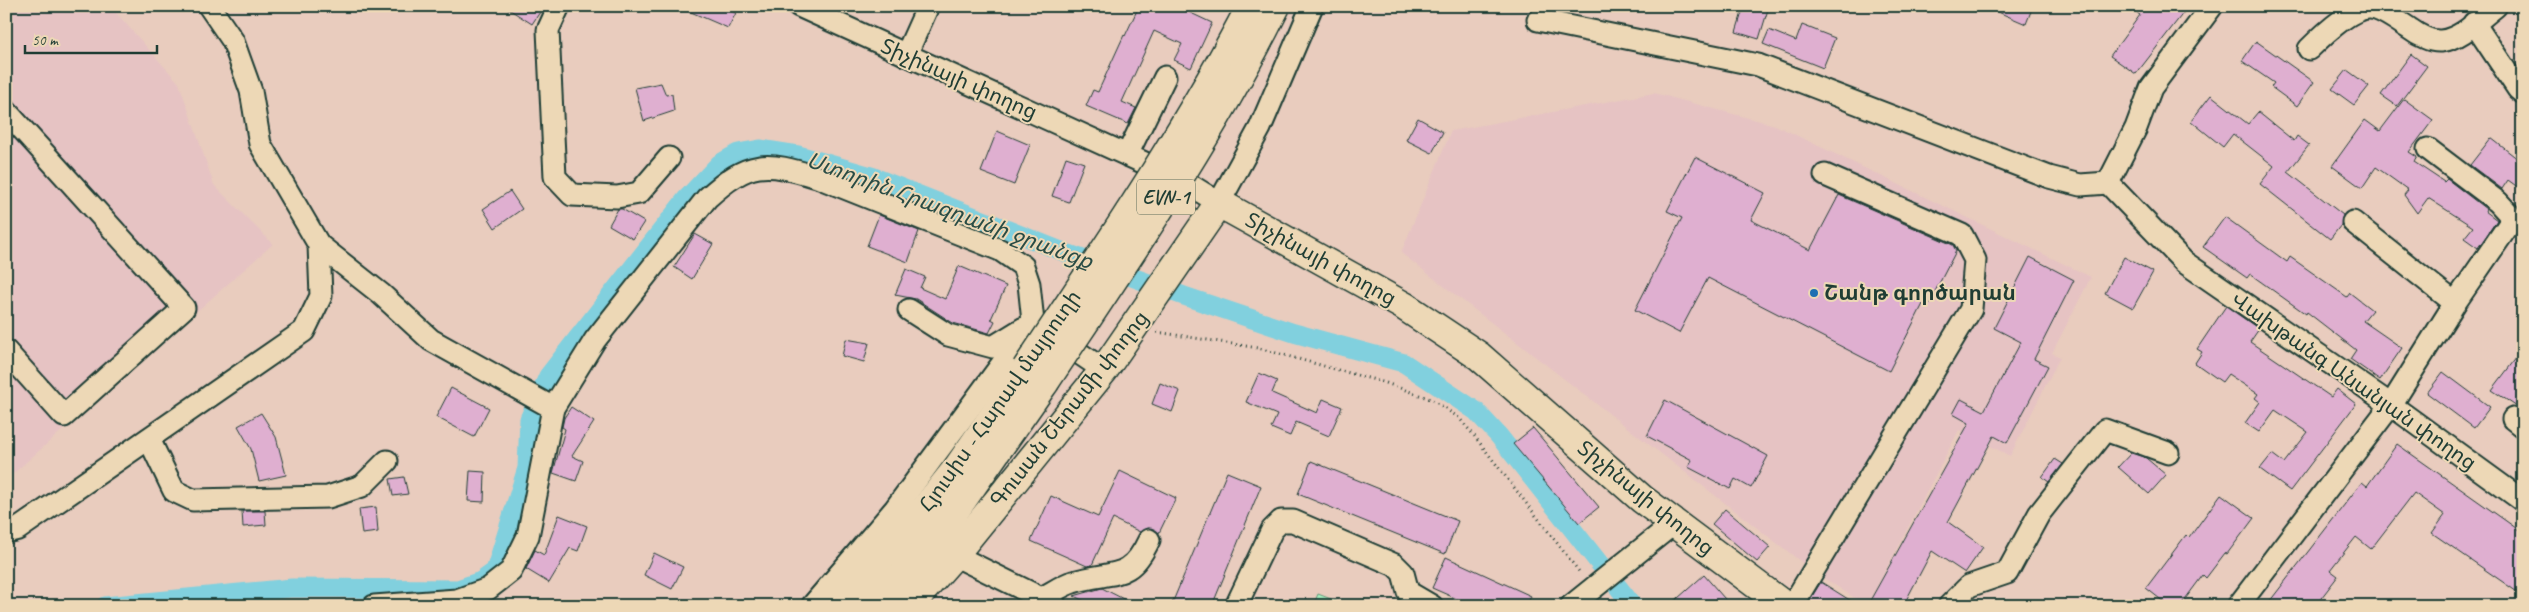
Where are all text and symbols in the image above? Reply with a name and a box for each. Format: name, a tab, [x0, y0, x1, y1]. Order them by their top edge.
scale bar	[25, 22, 158, 54]
text: 50 m	[32, 31, 59, 50]
street label: Տիչինայի փողոց	[877, 33, 1041, 125]
water label: Ստորին Հրազդանի ջրանցք	[803, 146, 1097, 276]
road number: EVN-1	[1137, 180, 1195, 214]
street label: Տիչինայի փողոց	[1241, 207, 1401, 311]
place label: Շանթ գործարան	[1824, 280, 2016, 306]
street label: Հյուսիս - Հարավ մայրուղի	[913, 285, 1087, 517]
street label: Վախթանգ Անանյան փողոց	[2226, 286, 2482, 476]
marker: Շանթ գործարան	[1808, 287, 1820, 299]
street label: Գուսան Շերամի փողոց	[984, 305, 1154, 513]
street label: Տիչինայի փողոց	[1572, 435, 1720, 561]

